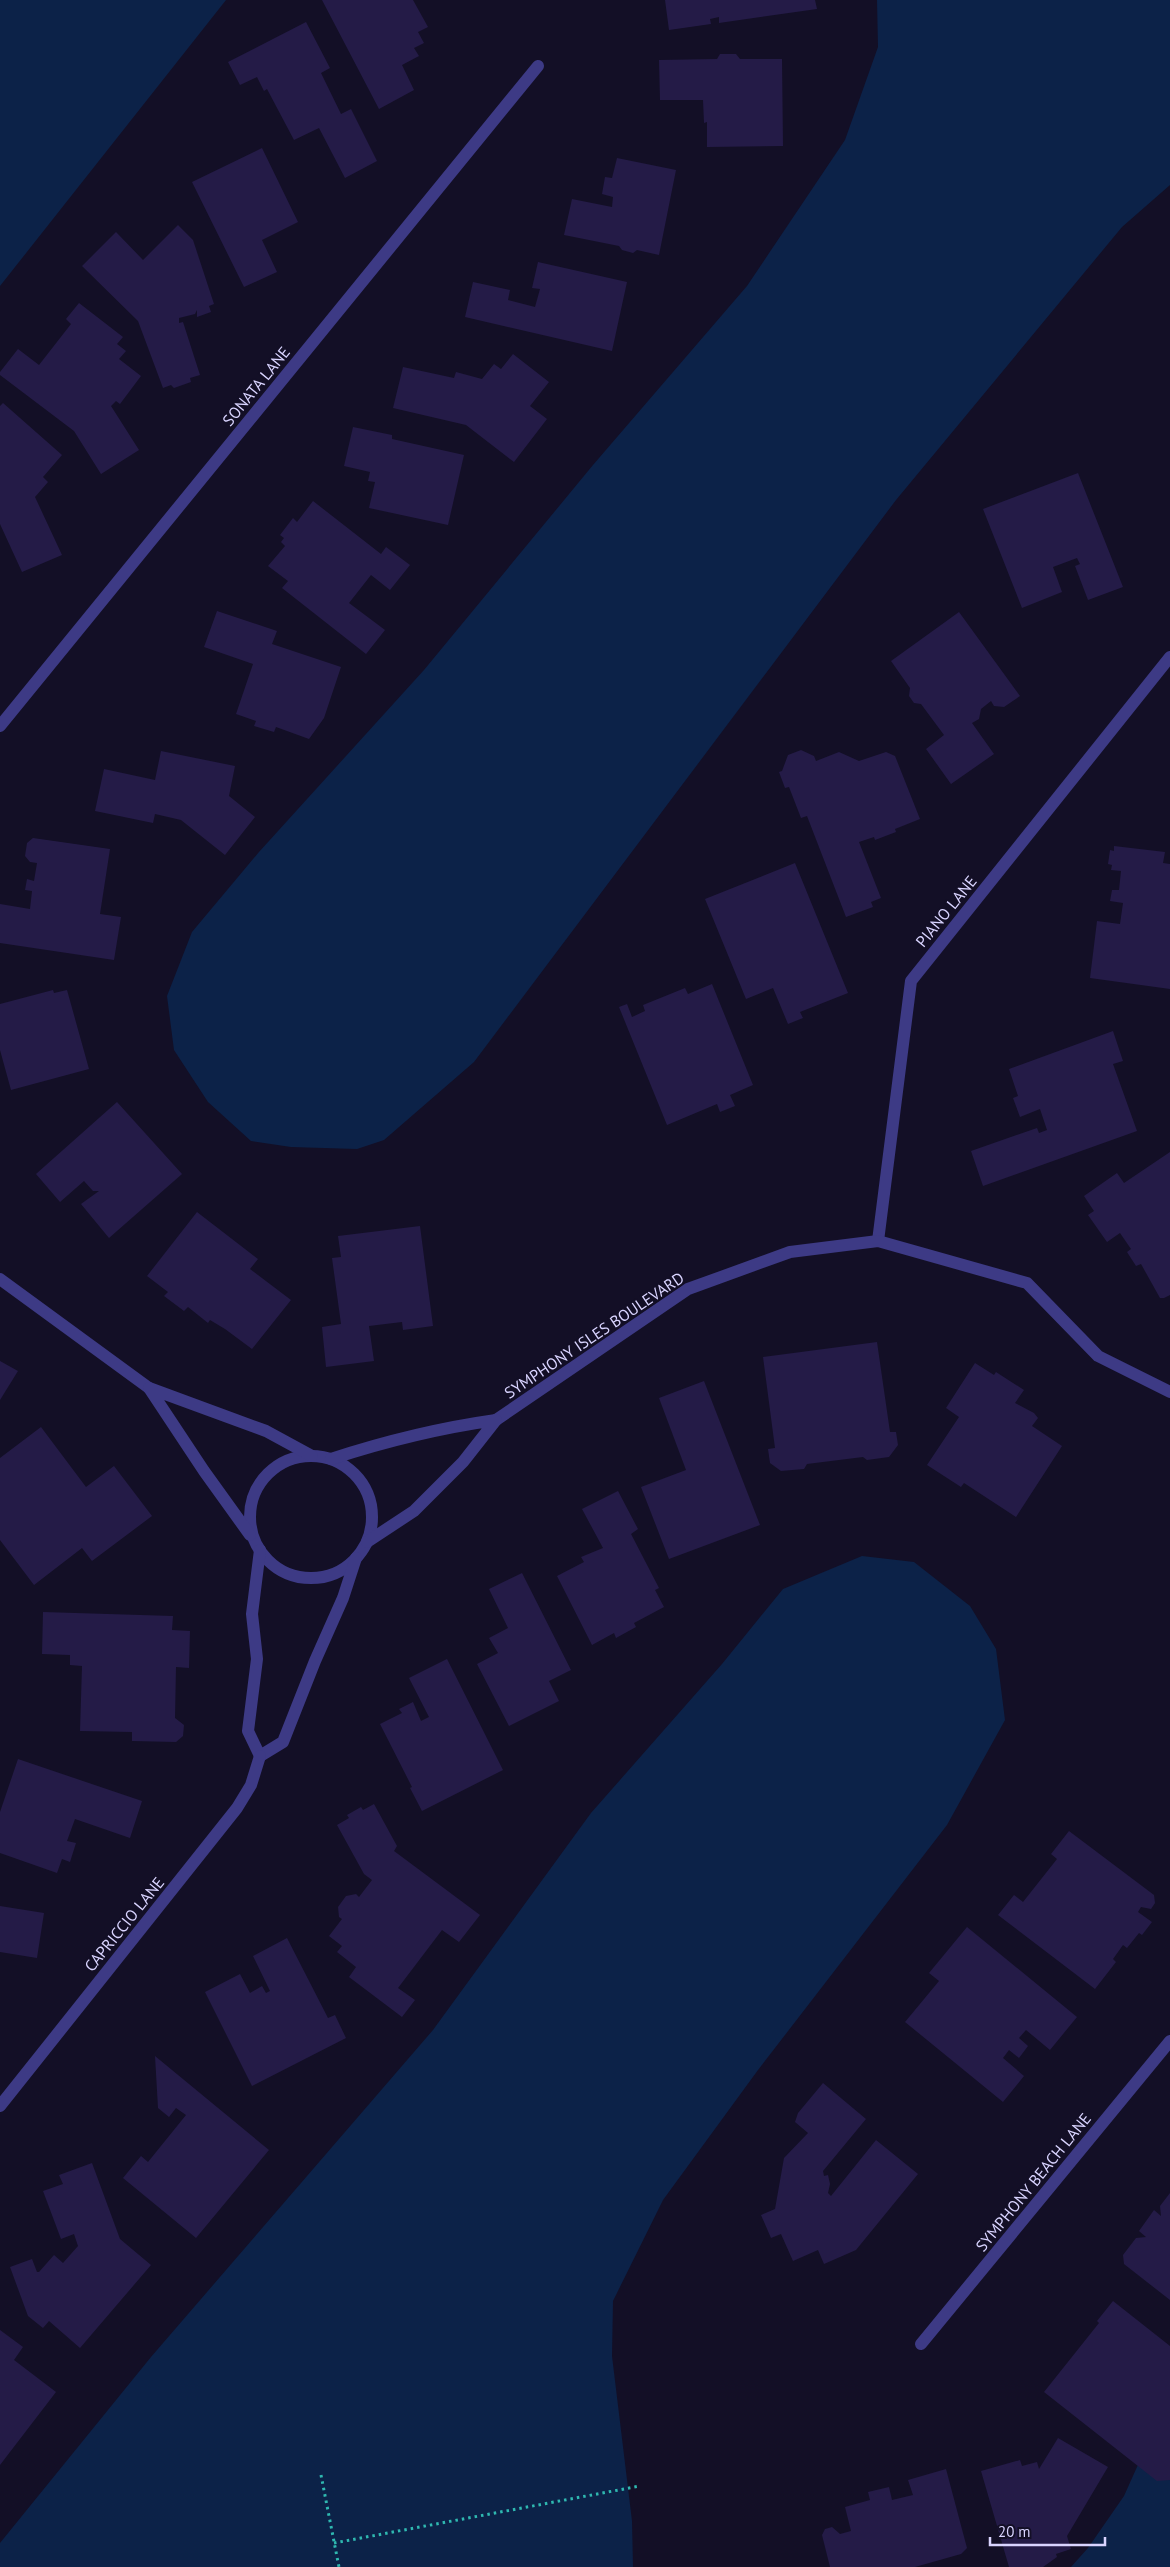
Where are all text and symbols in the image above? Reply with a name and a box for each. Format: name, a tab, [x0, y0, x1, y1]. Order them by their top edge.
street label: SONATA LANE	[218, 342, 294, 430]
street label: PIANO LANE	[911, 871, 981, 951]
street label: SYMPHONY ISLES BOULEVARD	[500, 1267, 688, 1403]
street label: CAPRICCIO LANE	[80, 1873, 168, 1975]
street label: SYMPHONY BEACH LANE	[971, 2109, 1095, 2255]
scale bar	[990, 2514, 1105, 2546]
text: 20 m	[998, 2522, 1031, 2541]

